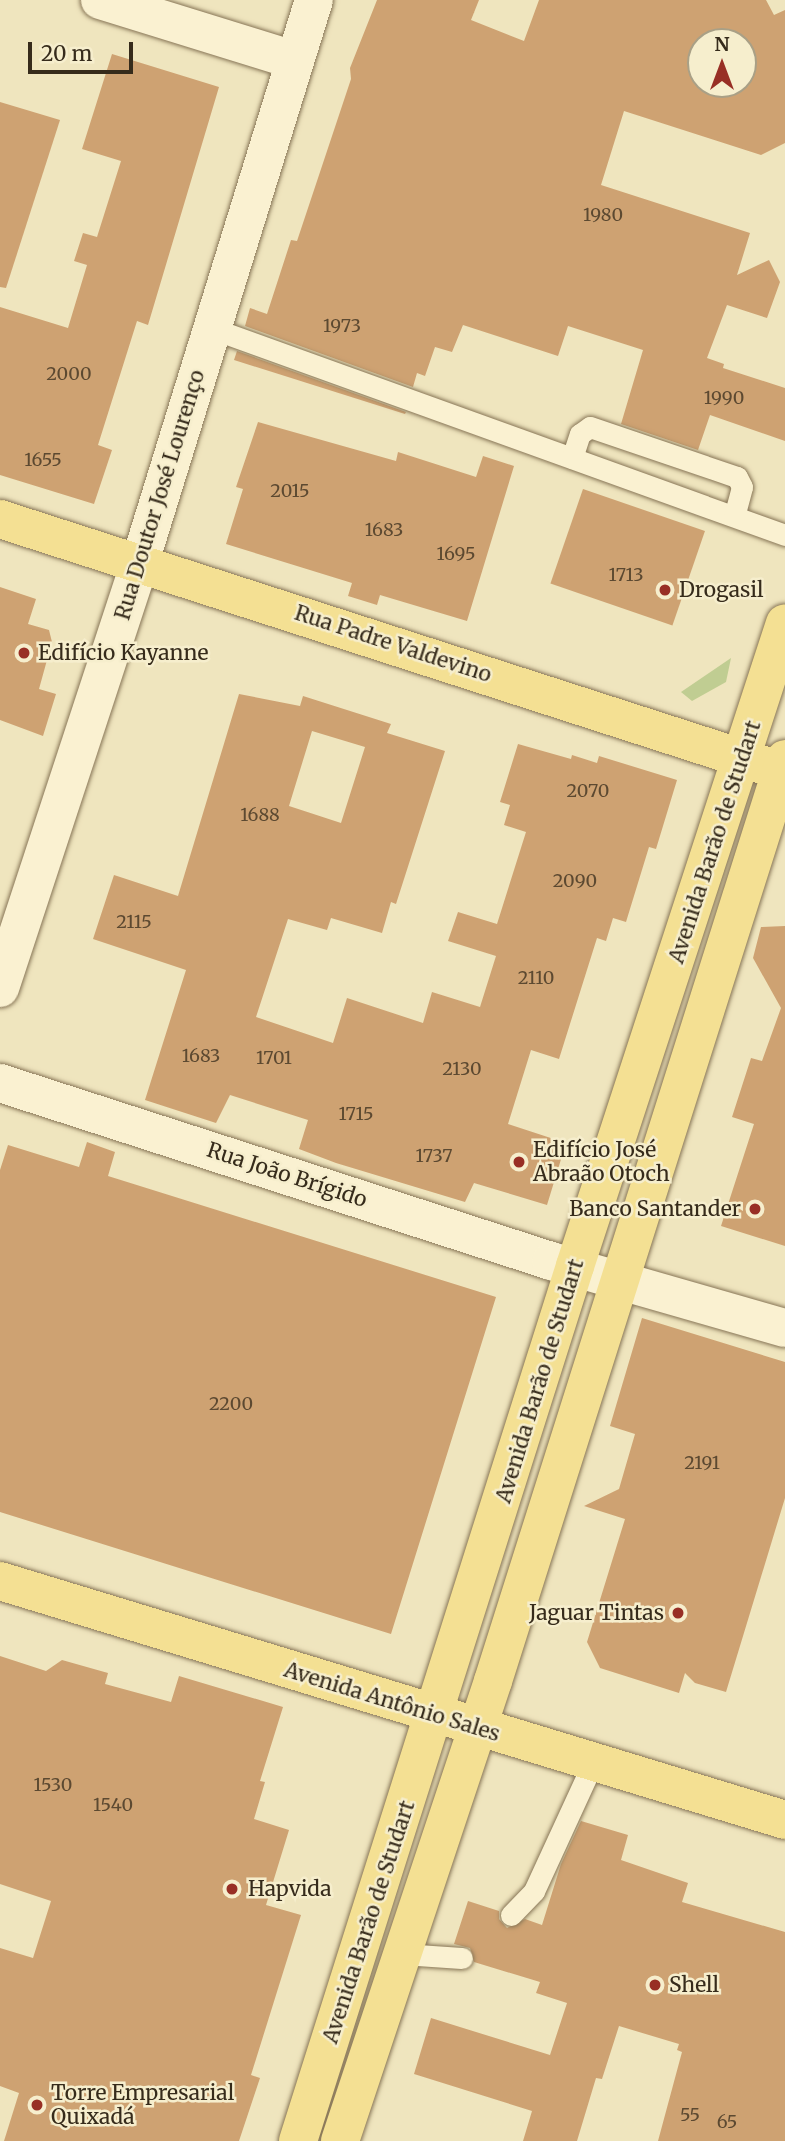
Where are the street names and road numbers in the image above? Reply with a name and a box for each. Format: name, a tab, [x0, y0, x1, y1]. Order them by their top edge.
street label: Rua Doutor José Lourenço	[110, 367, 210, 623]
street label: Rua Padre Valdevino	[291, 600, 495, 688]
street label: Avenida Barão de Studart	[664, 717, 766, 967]
street label: Rua João Brígido	[204, 1137, 370, 1213]
street label: Avenida Barão de Studart	[491, 1256, 589, 1506]
street label: Avenida Antônio Sales	[281, 1657, 503, 1747]
street label: Avenida Barão de Studart	[318, 1797, 420, 2047]

